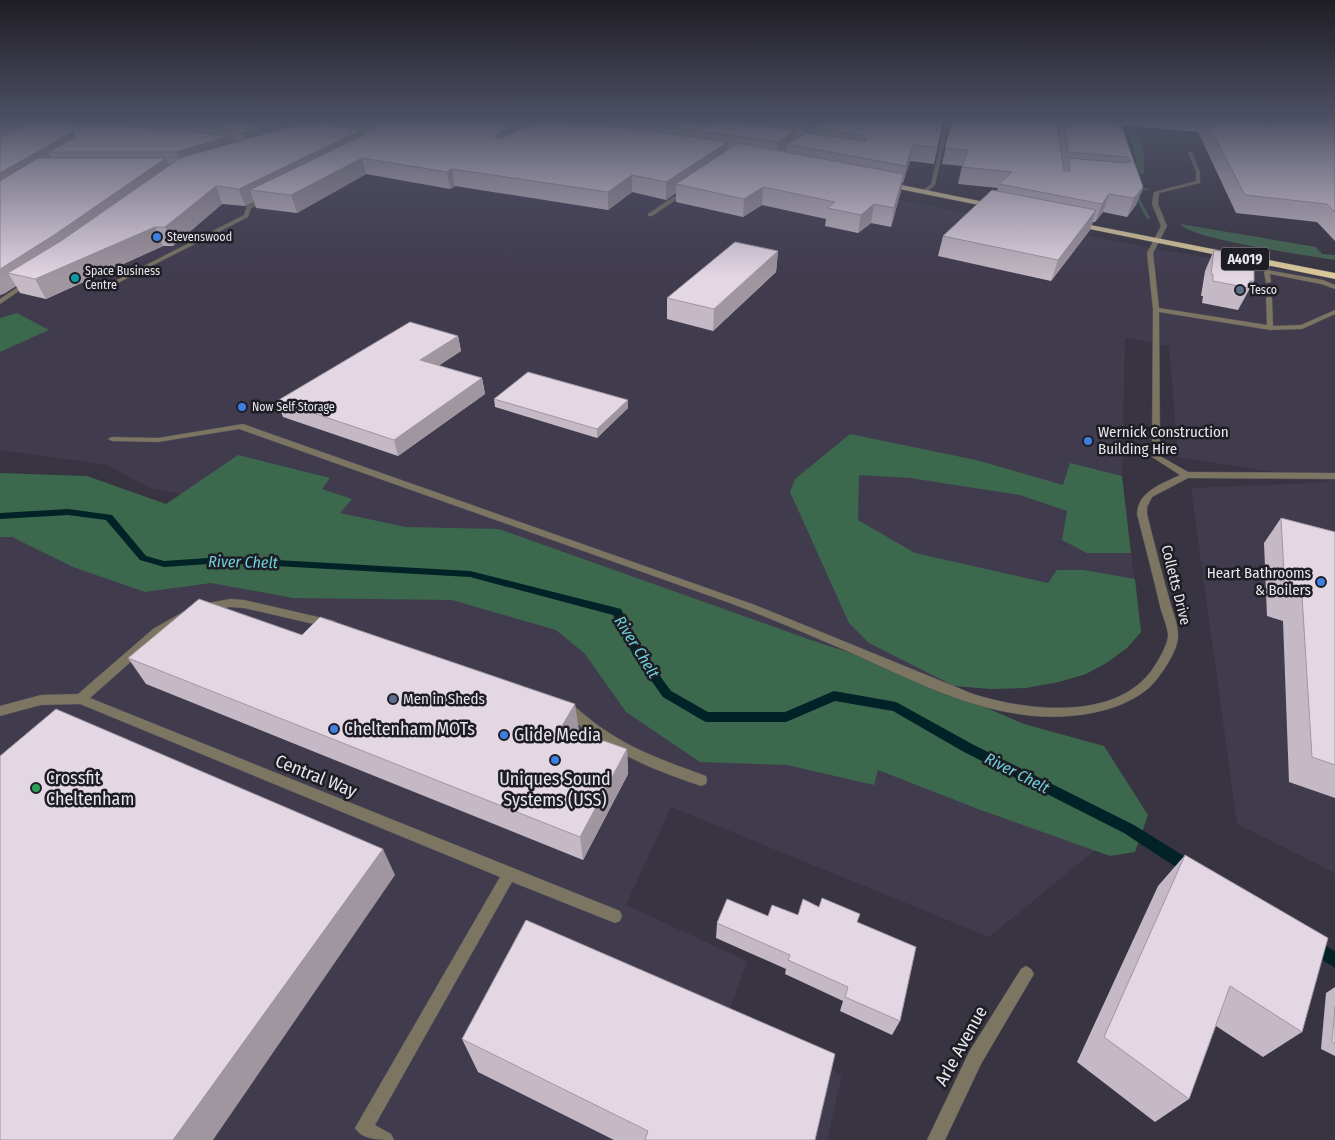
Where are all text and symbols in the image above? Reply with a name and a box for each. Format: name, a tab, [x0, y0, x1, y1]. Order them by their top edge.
place label: Stevenswood	[167, 230, 232, 244]
marker: Stevenswood	[151, 231, 163, 243]
road number: A4019	[1221, 248, 1269, 270]
place label: Space Business Centre	[85, 264, 160, 292]
marker: Space Business Centre	[69, 272, 81, 284]
place label: Tesco	[1250, 283, 1277, 297]
marker: Tesco	[1234, 284, 1246, 296]
place label: Now Self Storage	[252, 400, 335, 414]
marker: Now Self Storage	[236, 401, 248, 413]
place label: Wernick Construction Building Hire	[1098, 423, 1229, 458]
marker: Wernick Construction Building Hire	[1082, 435, 1094, 447]
street label: Colletts Drive	[1157, 543, 1195, 627]
water label: River Chelt	[208, 552, 279, 572]
place label: Heart Bathrooms & Boilers	[1207, 564, 1311, 599]
marker: Heart Bathrooms & Boilers	[1315, 576, 1327, 588]
water label: River Chelt	[610, 612, 664, 682]
place label: Men in Sheds	[403, 690, 485, 708]
marker: Men in Sheds	[387, 693, 399, 705]
place label: Cheltenham MOTs	[344, 718, 475, 740]
marker: Cheltenham MOTs	[328, 723, 340, 735]
place label: Glide Media	[514, 724, 601, 746]
marker: Glide Media	[498, 729, 510, 741]
water label: River Chelt	[982, 749, 1053, 798]
street label: Central Way	[272, 750, 360, 802]
marker: Uniques Sound Systems (USS)	[549, 754, 561, 766]
place label: Crossfit Cheltenham	[46, 767, 134, 810]
place label: Uniques Sound Systems (USS)	[499, 768, 611, 811]
marker: Crossfit Cheltenham	[30, 782, 42, 794]
street label: Arle Avenue	[930, 1002, 992, 1090]

